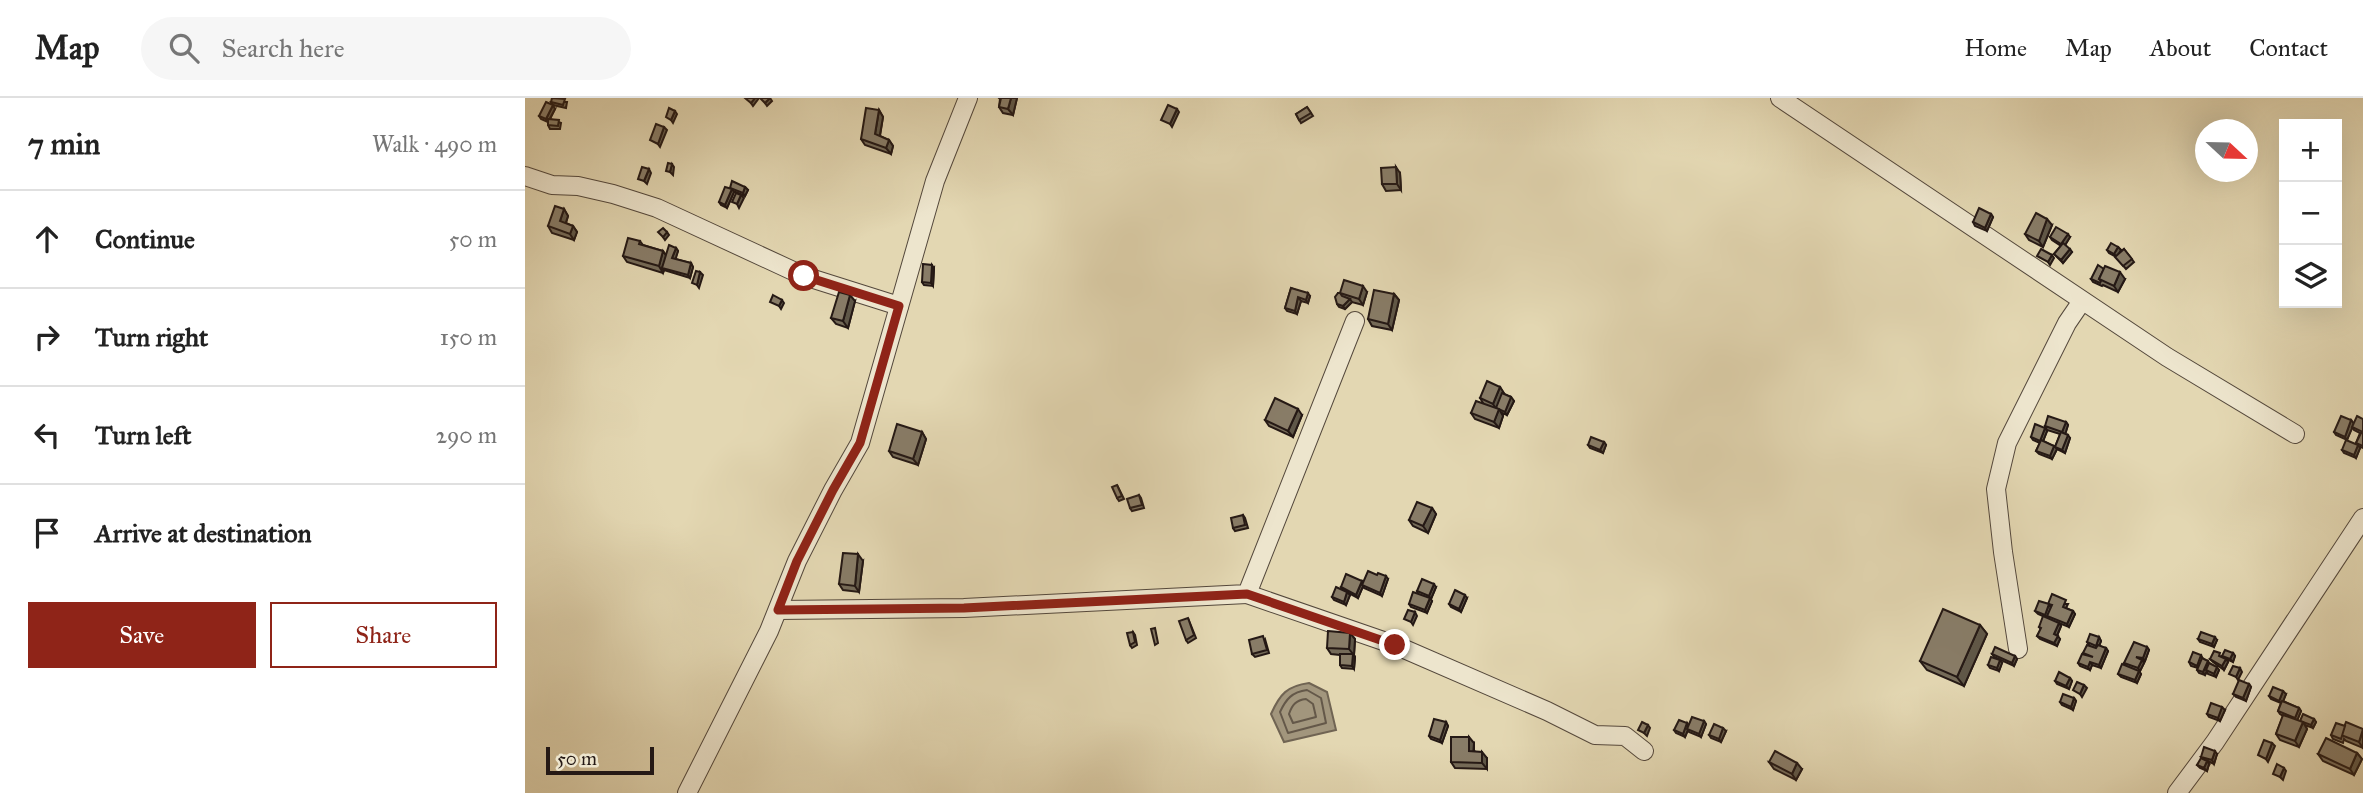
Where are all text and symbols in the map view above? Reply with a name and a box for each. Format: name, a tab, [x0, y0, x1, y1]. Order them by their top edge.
search box	[141, 17, 631, 80]
text: Map	[35, 28, 99, 68]
icon: search	[165, 29, 203, 67]
text: Search here	[221, 32, 345, 64]
text: Home	[1964, 33, 2027, 63]
text: Map	[2065, 33, 2112, 63]
text: About	[2150, 33, 2211, 63]
text: Contact	[2249, 33, 2328, 63]
north arrow	[2195, 119, 2258, 182]
map controls	[2279, 119, 2342, 308]
button: +	[2279, 119, 2342, 182]
text: 7 min	[28, 126, 100, 162]
text: Walk · 490 m	[372, 130, 497, 158]
button: −	[2279, 182, 2342, 245]
icon: ahead	[28, 220, 66, 258]
text: Continue	[95, 223, 195, 255]
text: 50 m	[449, 225, 497, 253]
button: layers	[2279, 245, 2342, 308]
route start	[788, 260, 819, 291]
icon: right	[28, 318, 66, 356]
text: Turn right	[95, 321, 208, 353]
text: 150 m	[440, 323, 497, 351]
icon: left	[28, 416, 66, 454]
text: Turn left	[95, 419, 191, 451]
text: 290 m	[436, 421, 497, 449]
icon: arrive	[28, 514, 66, 552]
text: Arrive at destination	[95, 517, 312, 549]
button: Save	[28, 602, 256, 668]
button: Share	[270, 602, 497, 668]
route end	[1379, 629, 1410, 660]
scale bar	[546, 744, 655, 776]
text: 50 m	[557, 747, 597, 770]

